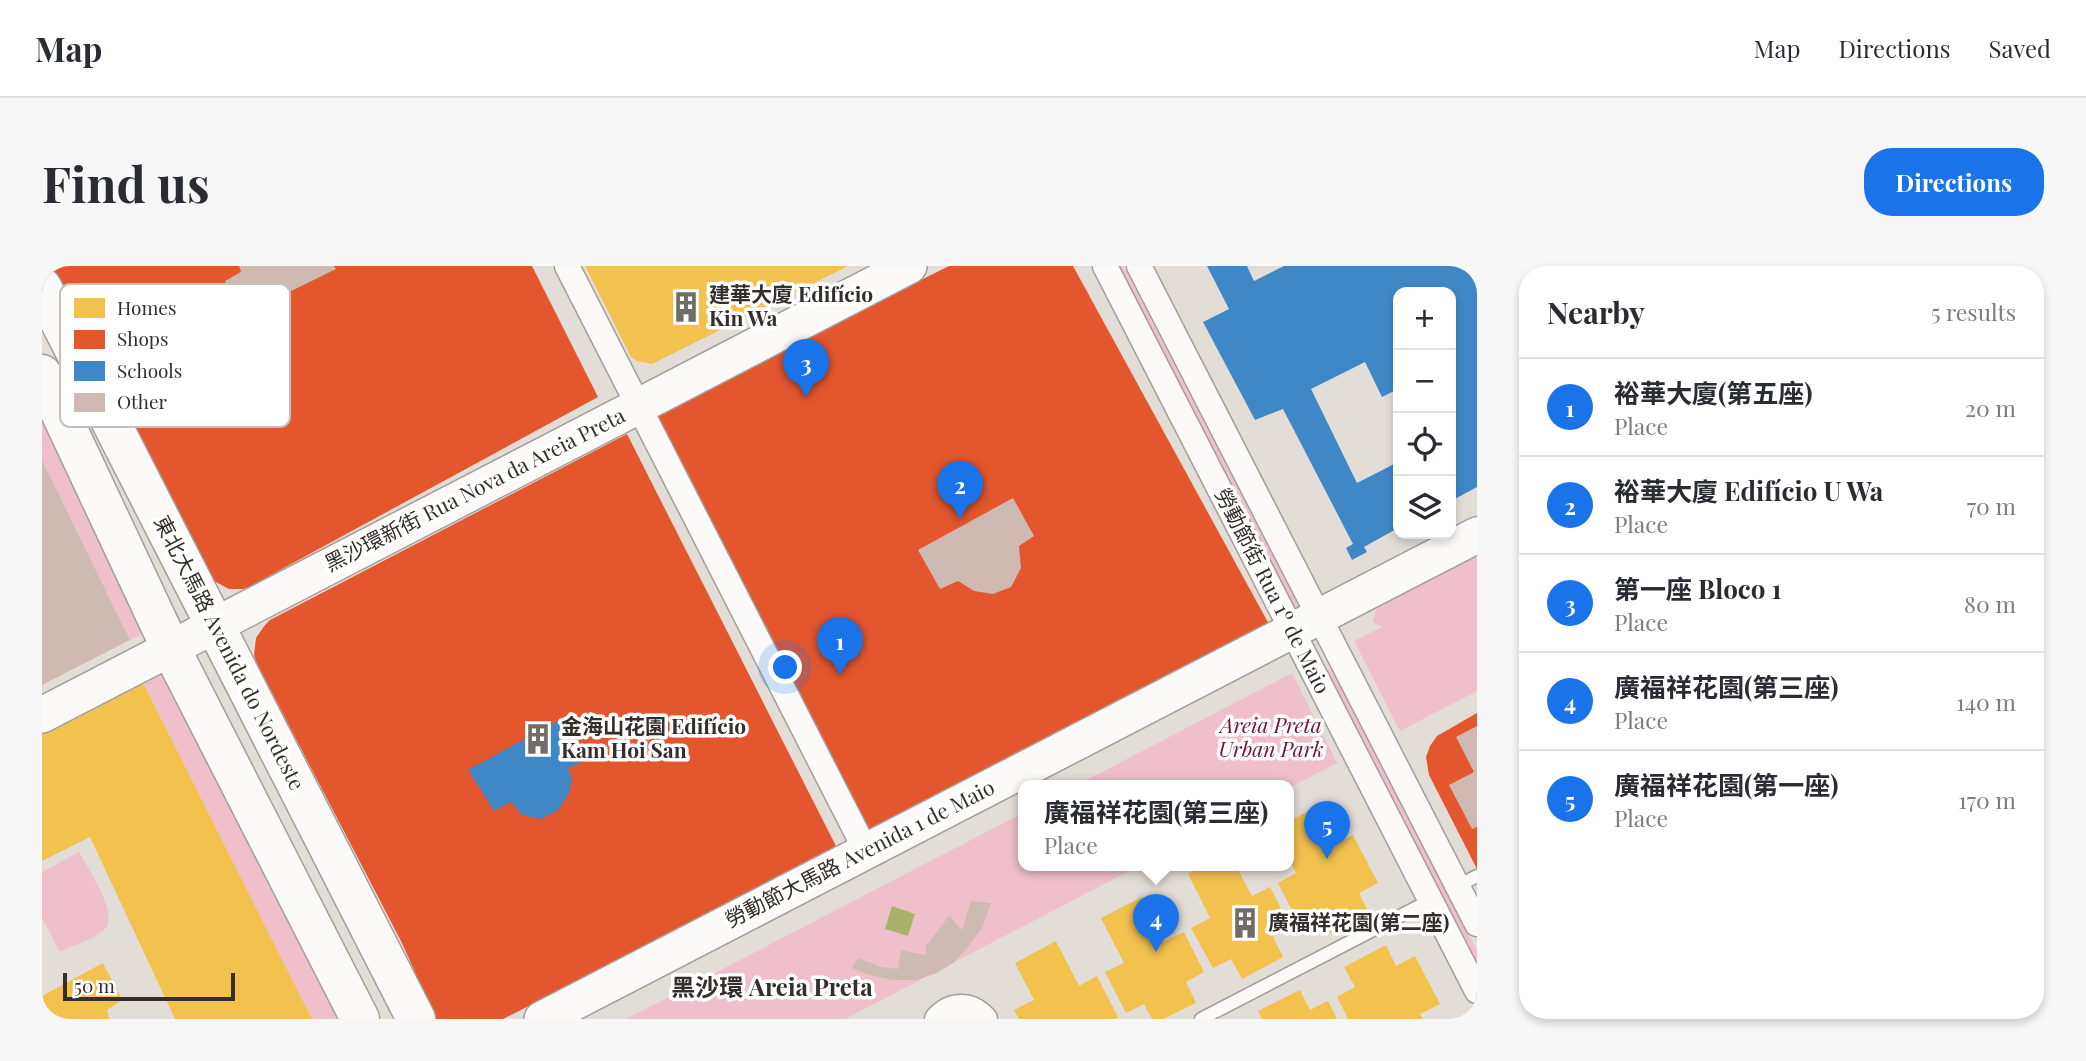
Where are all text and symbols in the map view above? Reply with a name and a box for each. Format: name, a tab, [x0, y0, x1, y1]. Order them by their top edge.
text: Map	[35, 26, 102, 70]
text: Map	[1754, 32, 1800, 64]
text: Directions	[1838, 32, 1951, 64]
text: Saved	[1989, 32, 2051, 64]
button: Directions	[1864, 148, 2044, 216]
text: Find us	[42, 150, 210, 215]
place label: 建華大廈 Edifício Kin Wa	[709, 279, 873, 331]
legend	[60, 284, 290, 427]
map controls	[1393, 287, 1456, 539]
button: +	[1393, 287, 1456, 350]
building icon: 建華大廈 Edifício Kin Wa	[669, 290, 703, 324]
text: Nearby	[1547, 292, 1645, 332]
text: Homes	[117, 294, 176, 320]
text: 5 results	[1931, 296, 2016, 327]
text: Shops	[117, 325, 168, 351]
pin: 3	[783, 339, 829, 397]
button: −	[1393, 350, 1456, 413]
text: Schools	[117, 357, 182, 383]
text: 裕華大廈(第五座)	[1614, 375, 1813, 410]
text: Other	[117, 388, 168, 414]
text: 1	[1566, 392, 1574, 423]
text: 20 m	[1965, 392, 2016, 423]
street label: 黑沙環新街 Rua Nova da Areia Preta	[319, 400, 630, 576]
text: Place	[1614, 410, 1668, 441]
button: locate	[1393, 413, 1456, 476]
pin: 2	[937, 461, 983, 519]
text: 裕華大廈 Edifício U Wa	[1614, 473, 1883, 508]
button: layers	[1393, 476, 1456, 539]
street label: 勞動節街 Rua 1º de Maio	[1210, 482, 1338, 698]
text: 2	[1564, 490, 1576, 521]
text: 70 m	[1967, 490, 2016, 521]
text: Place	[1614, 508, 1668, 539]
street label: 東北大馬路 Avenida do Nordeste	[149, 510, 312, 794]
text: 第一座 Bloco 1	[1614, 571, 1781, 606]
text: 3	[1564, 588, 1576, 619]
text: 80 m	[1964, 588, 2016, 619]
text: Place	[1614, 606, 1668, 637]
pin: 1	[817, 617, 863, 675]
your location	[768, 650, 802, 684]
text: 廣福祥花園(第三座)	[1614, 669, 1839, 704]
text: 4	[1564, 686, 1576, 717]
text: 140 m	[1956, 686, 2016, 717]
text: Place	[1614, 704, 1668, 735]
park label: Areia Preta Urban Park	[1218, 710, 1324, 762]
place label: 金海山花園 Edifício Kam Hoi San	[561, 711, 746, 763]
building icon: 金海山花園 Edifício Kam Hoi San	[521, 722, 555, 756]
text: 廣福祥花園(第一座)	[1614, 767, 1839, 802]
street label: 勞動節大馬路 Avenida 1 de Maio	[720, 772, 999, 933]
popup	[1018, 780, 1294, 871]
text: 5	[1565, 784, 1575, 815]
text: 170 m	[1958, 784, 2016, 815]
text: 廣福祥花園(第三座)	[1044, 794, 1268, 829]
pin: 5	[1304, 801, 1350, 859]
text: Place	[1614, 802, 1668, 833]
text: Place	[1044, 829, 1098, 860]
pin: 4	[1133, 894, 1179, 952]
building icon: 廣福祥花園(第二座)	[1228, 906, 1262, 940]
place label: 廣福祥花園(第二座)	[1268, 907, 1449, 935]
scale bar	[63, 970, 234, 1002]
district label: 黑沙環 Areia Preta	[671, 970, 873, 1002]
text: 50 m	[74, 972, 115, 998]

